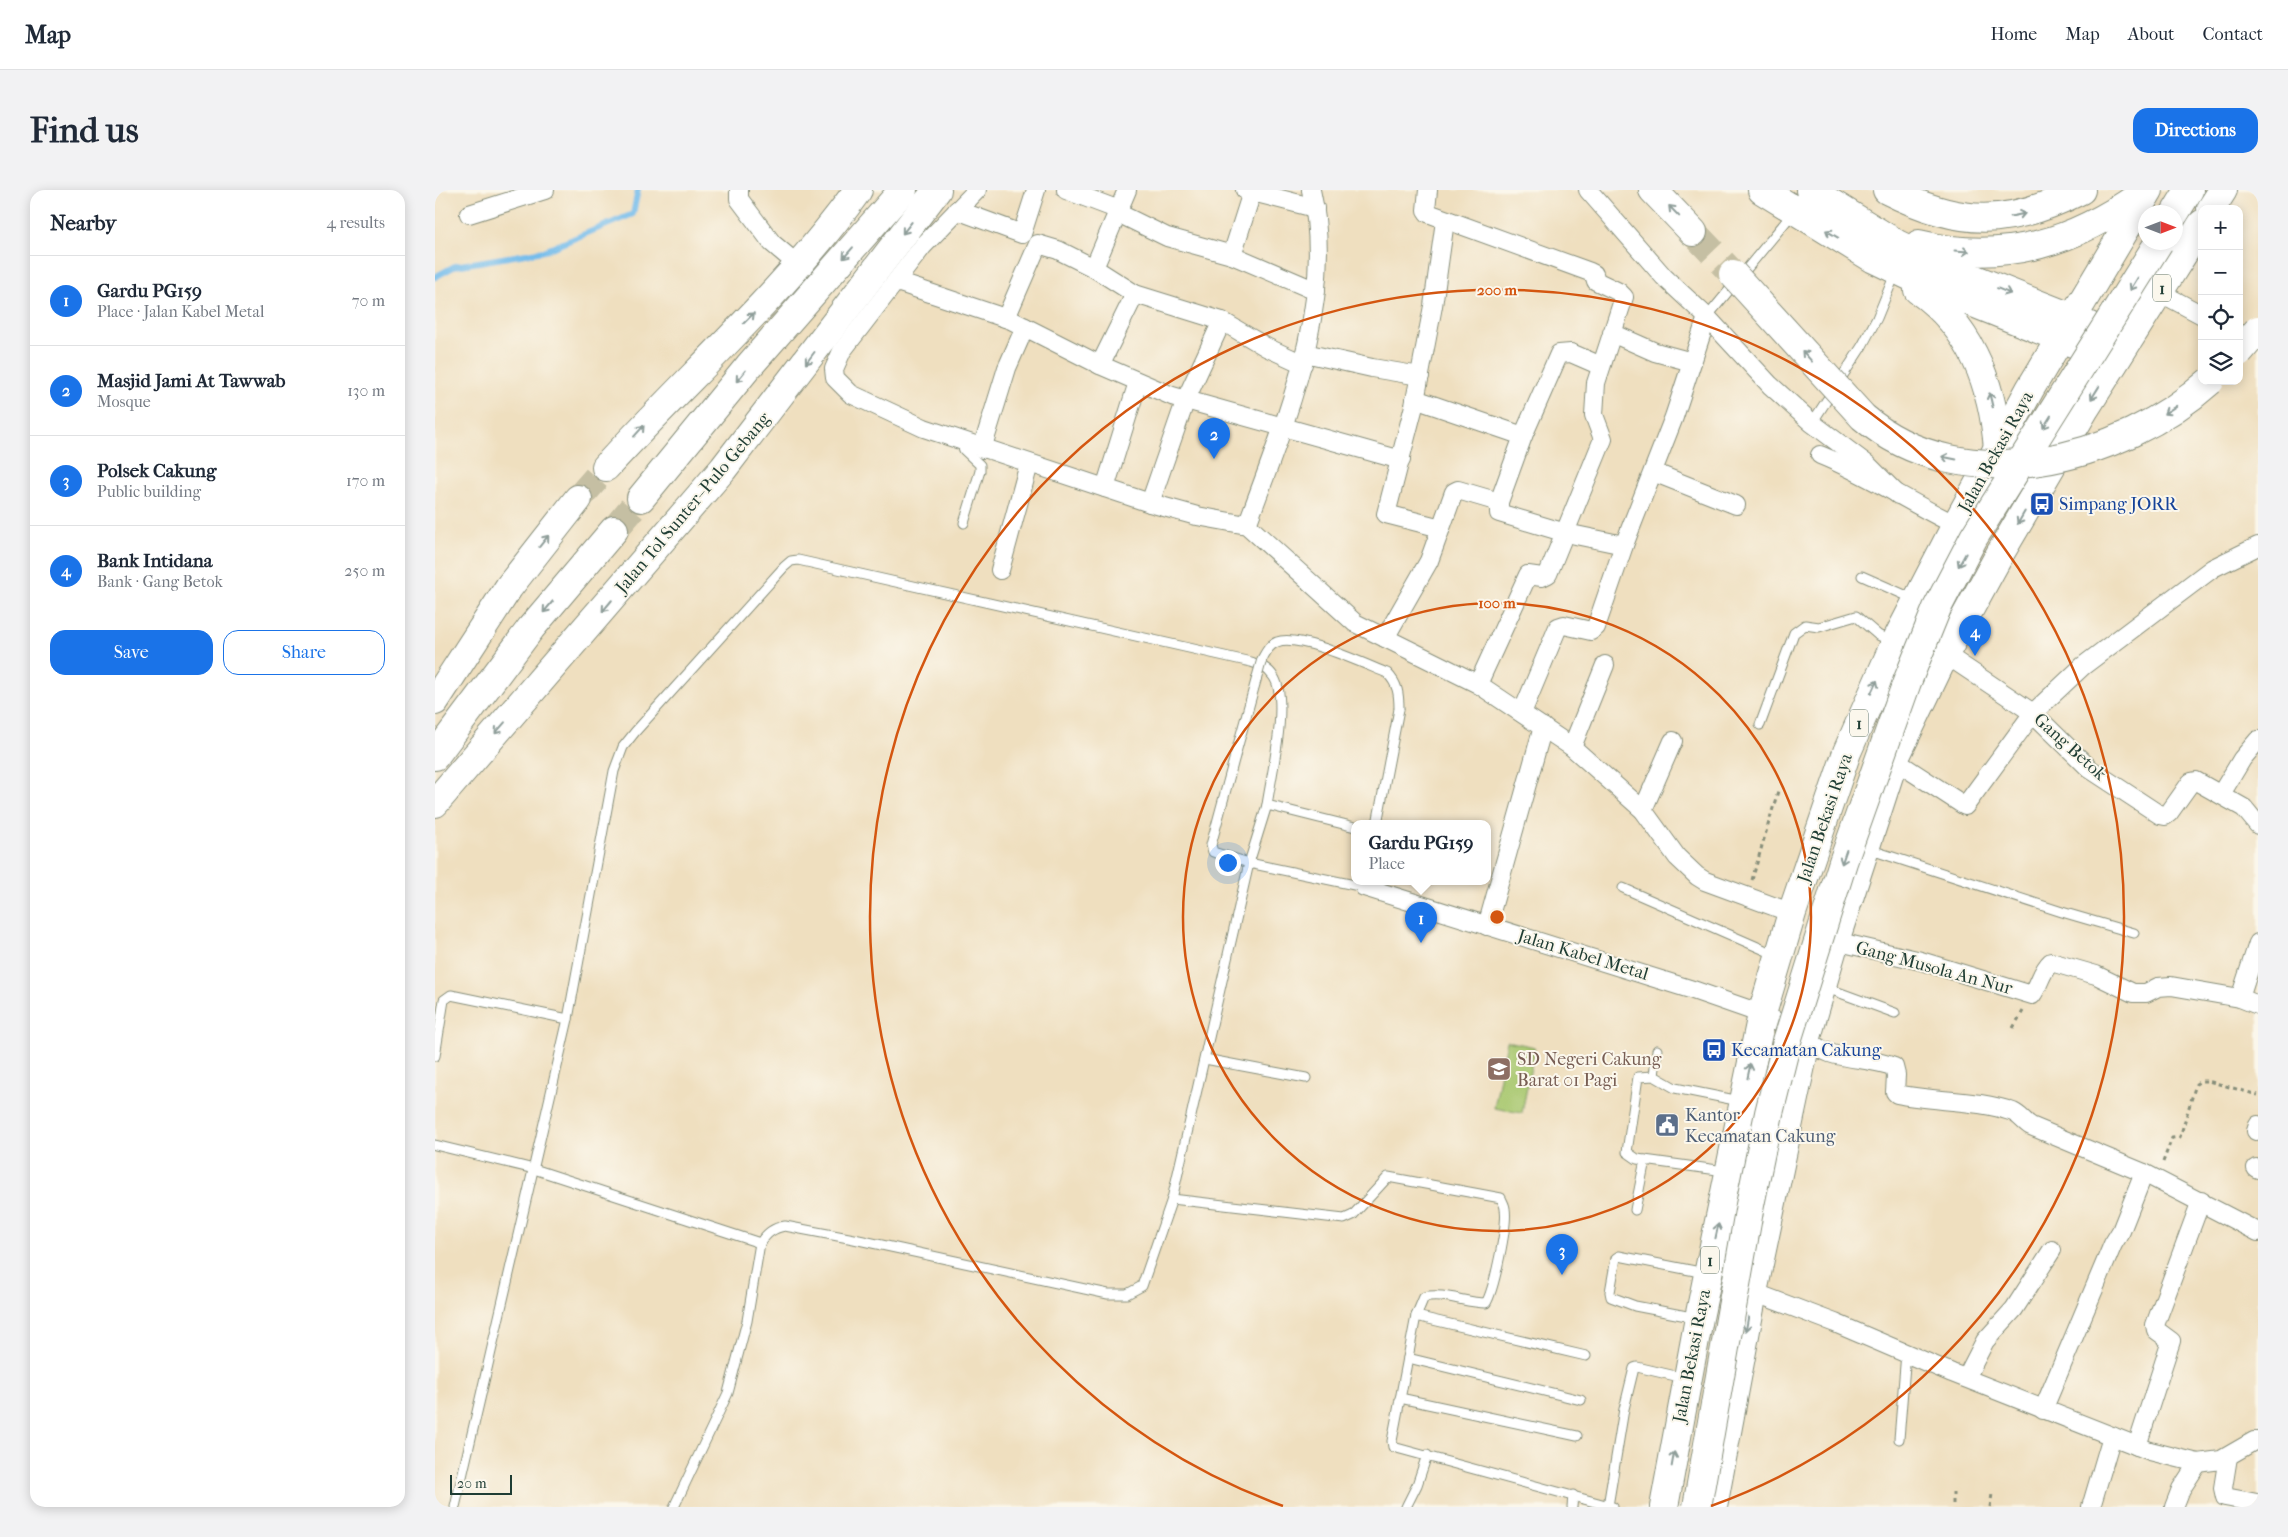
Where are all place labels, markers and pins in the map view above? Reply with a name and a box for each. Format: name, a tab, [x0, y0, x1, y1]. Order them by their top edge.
pin: 2	[1198, 418, 1230, 459]
bus stop icon: Simpang JORR	[2029, 491, 2055, 517]
place label: Simpang JORR	[2059, 494, 2178, 515]
pin: 4	[1959, 615, 1991, 656]
pin: 1	[1405, 902, 1437, 943]
centre of rings	[1488, 908, 1506, 926]
bus stop icon: Kecamatan Cakung	[1701, 1037, 1727, 1063]
place label: Kecamatan Cakung	[1731, 1040, 1882, 1061]
place label: SD Negeri Cakung Barat 01 Pagi	[1517, 1049, 1662, 1091]
school or university icon: SD Negeri Cakung Barat 01 Pagi	[1486, 1056, 1512, 1082]
place label: Kantor Kecamatan Cakung	[1685, 1105, 1836, 1147]
public building icon: Kantor Kecamatan Cakung	[1654, 1112, 1680, 1138]
pin: 3	[1546, 1234, 1578, 1275]

